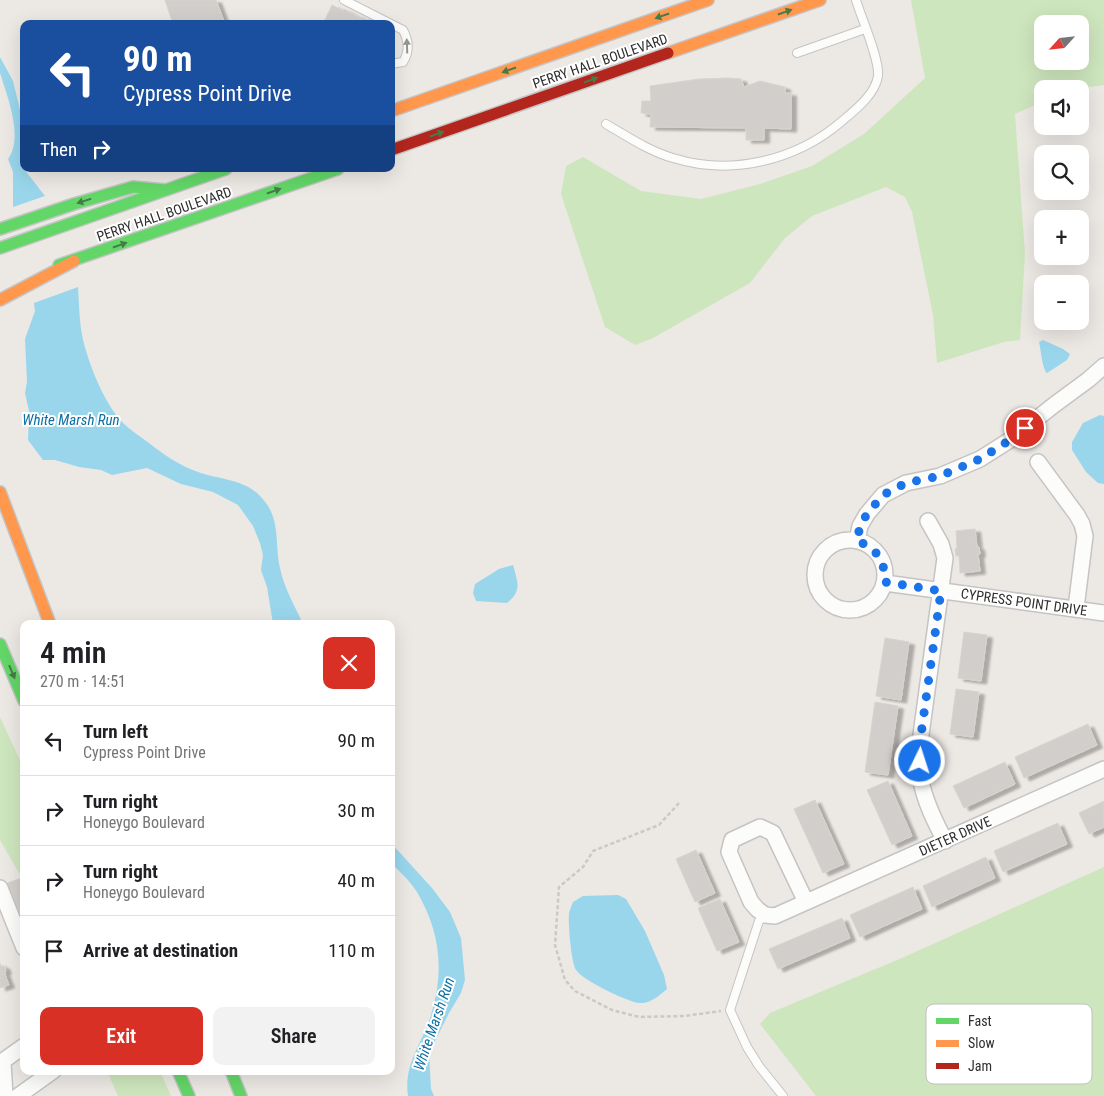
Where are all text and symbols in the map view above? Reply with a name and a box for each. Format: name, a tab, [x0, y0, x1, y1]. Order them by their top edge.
one-way arrow	[778, 8, 793, 16]
one-way arrow	[654, 12, 669, 20]
north arrow	[1034, 15, 1089, 70]
map controls	[1034, 15, 1089, 330]
street label: PERRY HALL BOULEVARD	[530, 30, 670, 92]
one-way arrow	[403, 37, 411, 53]
text: 90 m	[123, 39, 192, 80]
icon: left	[40, 40, 105, 105]
one-way arrow	[501, 67, 516, 74]
one-way arrow	[583, 76, 598, 83]
button: sound	[1034, 80, 1089, 135]
text: Cypress Point Drive	[123, 81, 292, 106]
one-way arrow	[430, 130, 445, 137]
icon: right	[87, 135, 115, 163]
text: Then	[40, 138, 77, 161]
button: search	[1034, 145, 1089, 200]
street label: PERRY HALL BOULEVARD	[94, 183, 234, 245]
one-way arrow	[267, 187, 282, 195]
one-way arrow	[76, 197, 91, 205]
button: +	[1034, 210, 1089, 265]
one-way arrow	[113, 241, 128, 248]
button: −	[1034, 275, 1089, 330]
pin	[1004, 407, 1046, 449]
water label: White Marsh Run	[22, 411, 120, 429]
icon: arrive	[1011, 414, 1039, 442]
street label: CYPRESS POINT DRIVE	[960, 585, 1088, 619]
text: 4 min	[40, 635, 106, 670]
button: close	[323, 637, 375, 689]
one-way arrow	[8, 665, 16, 680]
text: 270 m · 14:51	[40, 672, 126, 691]
text: Turn left	[83, 720, 148, 743]
icon: left	[40, 727, 68, 755]
text: 90 m	[338, 729, 375, 752]
position arrow	[893, 734, 945, 786]
text: Cypress Point Drive	[83, 743, 206, 762]
text: Turn right	[83, 790, 158, 813]
icon: right	[40, 797, 68, 825]
text: 30 m	[338, 799, 375, 822]
text: Honeygo Boulevard	[83, 813, 205, 832]
street label: DIETER DRIVE	[916, 813, 994, 859]
text: Turn right	[83, 860, 158, 883]
icon: right	[40, 867, 68, 895]
text: 40 m	[338, 869, 375, 892]
text: Honeygo Boulevard	[83, 883, 205, 902]
icon: arrive	[40, 937, 68, 965]
text: Arrive at destination	[83, 939, 238, 962]
text: 110 m	[328, 939, 375, 962]
water label: White Marsh Run	[410, 975, 458, 1073]
legend	[926, 1004, 1092, 1084]
button: Exit	[40, 1007, 203, 1065]
button: Share	[213, 1007, 375, 1065]
text: Fast	[968, 1013, 992, 1029]
text: Slow	[968, 1035, 995, 1051]
text: Jam	[968, 1058, 992, 1074]

